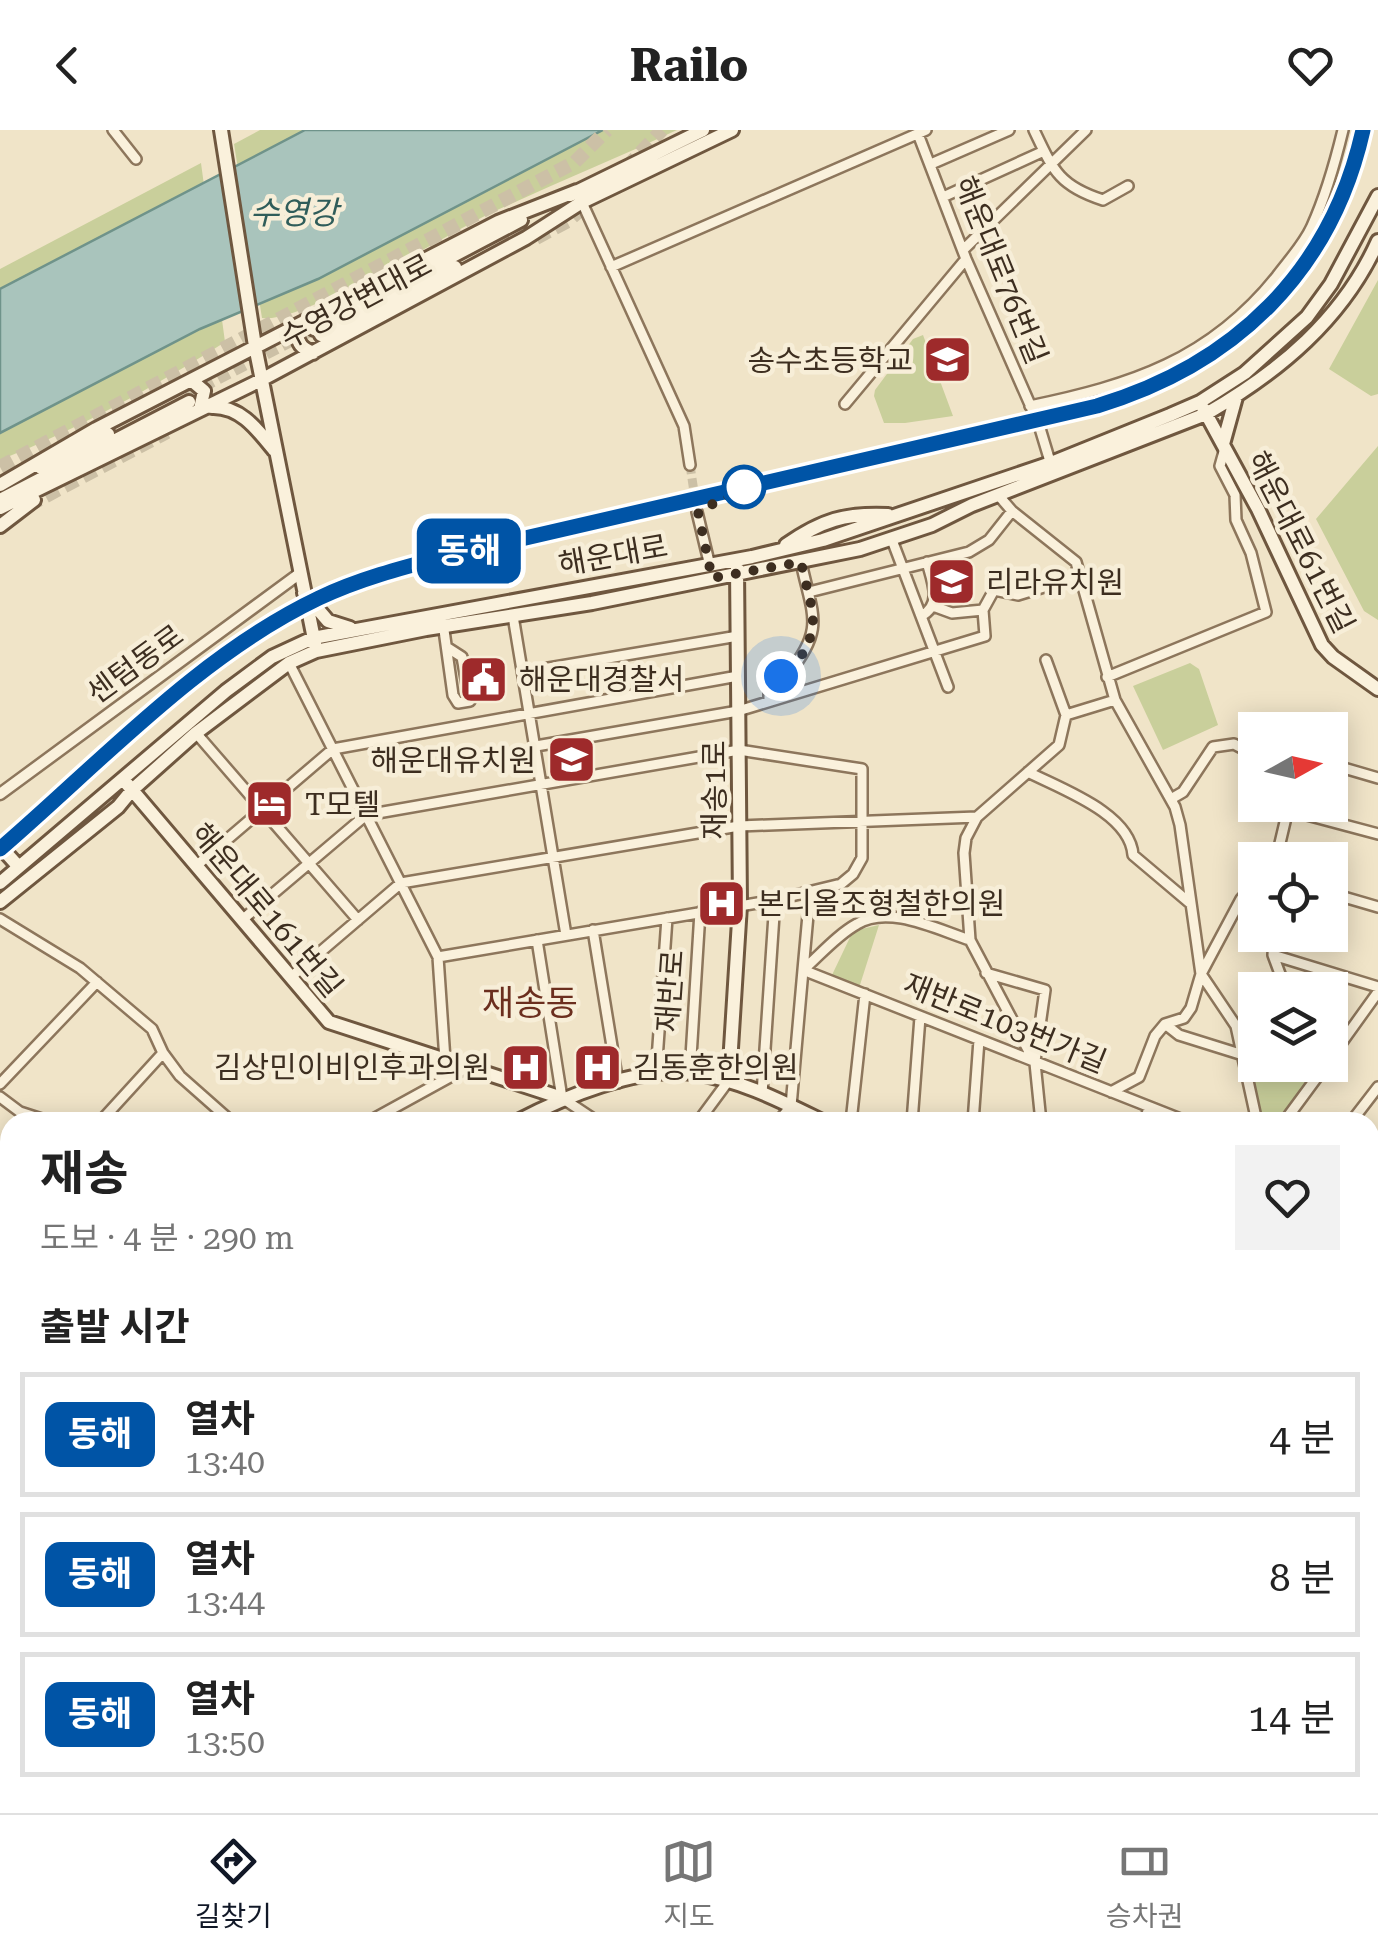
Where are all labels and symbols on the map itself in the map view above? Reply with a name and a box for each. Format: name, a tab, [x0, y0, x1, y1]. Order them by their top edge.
street label: 해운대로76번길	[947, 171, 1055, 369]
water label: 수영강	[250, 194, 343, 232]
street label: 수영강변대로	[275, 247, 437, 355]
school or university icon: 송수초등학교	[922, 334, 974, 386]
place label: 송수초등학교	[747, 343, 913, 378]
street label: 해운대로61번길	[1240, 445, 1362, 639]
unlabelled marker	[723, 466, 765, 508]
line badge: 동해	[424, 518, 514, 584]
street label: 해운대로	[556, 528, 670, 582]
school or university icon: 리라유치원	[925, 556, 977, 608]
place label: 리라유치원	[986, 565, 1124, 600]
street label: 센텀동로	[80, 617, 190, 711]
your location	[756, 651, 806, 701]
public building icon: 해운대경찰서	[458, 653, 510, 705]
place label: 해운대경찰서	[519, 662, 685, 697]
north arrow	[1238, 712, 1348, 822]
school or university icon: 해운대유치원	[545, 734, 597, 786]
street label: 재송1로	[697, 740, 732, 840]
place label: 해운대유치원	[370, 743, 536, 778]
hotel icon: T모텔	[244, 778, 296, 830]
place label: T모텔	[305, 787, 380, 822]
street label: 해운대로161번길	[184, 816, 350, 1004]
hospital icon: 본디올조형철한의원	[696, 877, 748, 929]
place label: 본디올조형철한의원	[757, 886, 1005, 921]
street label: 재반로	[650, 948, 690, 1034]
street label: 재반로103번가길	[898, 966, 1112, 1080]
district label: 재송동	[482, 983, 578, 1024]
hospital icon: 김상민이비인후과의원	[499, 1041, 551, 1093]
hospital icon: 김동훈한의원	[572, 1041, 624, 1093]
place label: 김상민이비인후과의원	[214, 1050, 490, 1085]
place label: 김동훈한의원	[633, 1050, 799, 1085]

